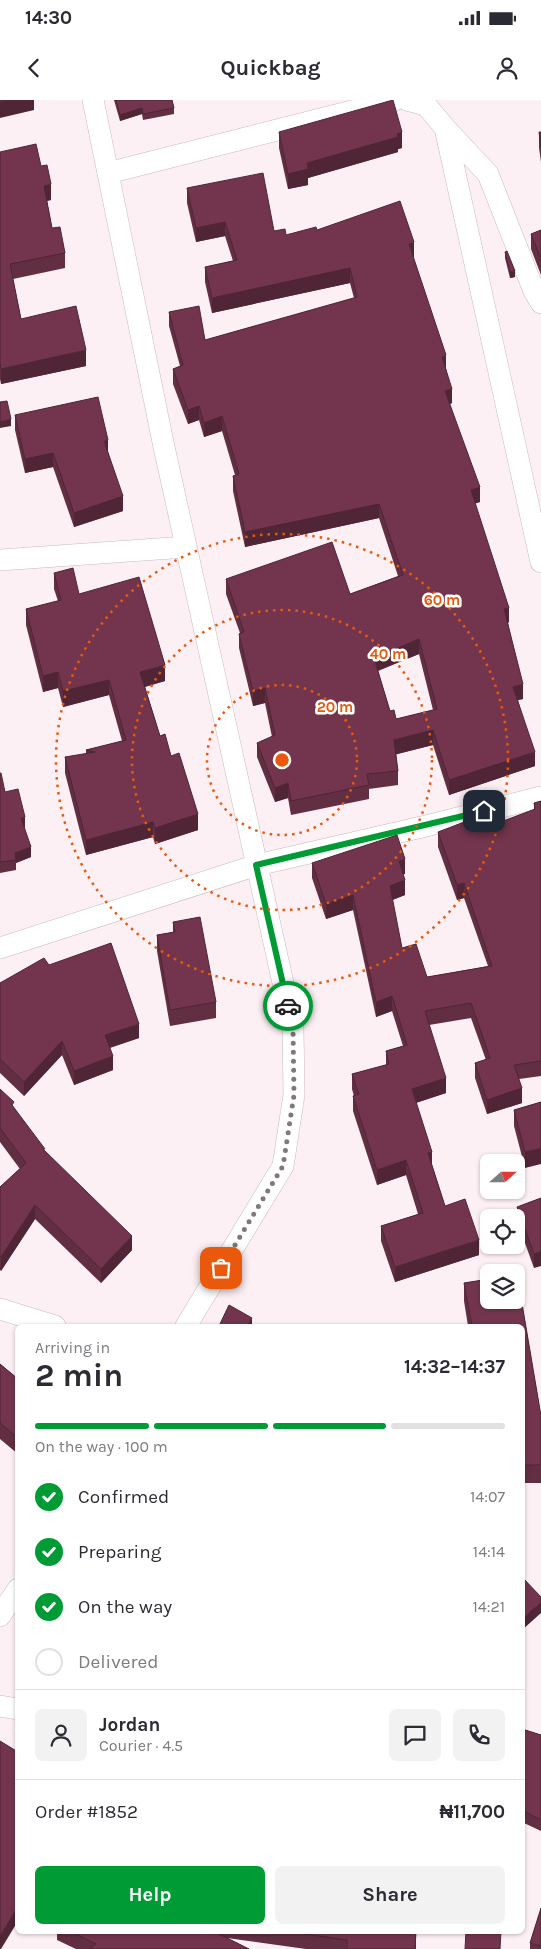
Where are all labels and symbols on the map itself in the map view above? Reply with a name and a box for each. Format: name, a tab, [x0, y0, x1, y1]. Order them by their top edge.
text: 60 m	[424, 591, 460, 609]
text: 40 m	[370, 645, 406, 663]
text: 20 m	[317, 698, 353, 716]
centre of rings	[273, 751, 291, 769]
pin	[463, 790, 505, 832]
courier	[263, 981, 313, 1031]
north arrow	[480, 1154, 525, 1199]
pin	[200, 1247, 242, 1289]

